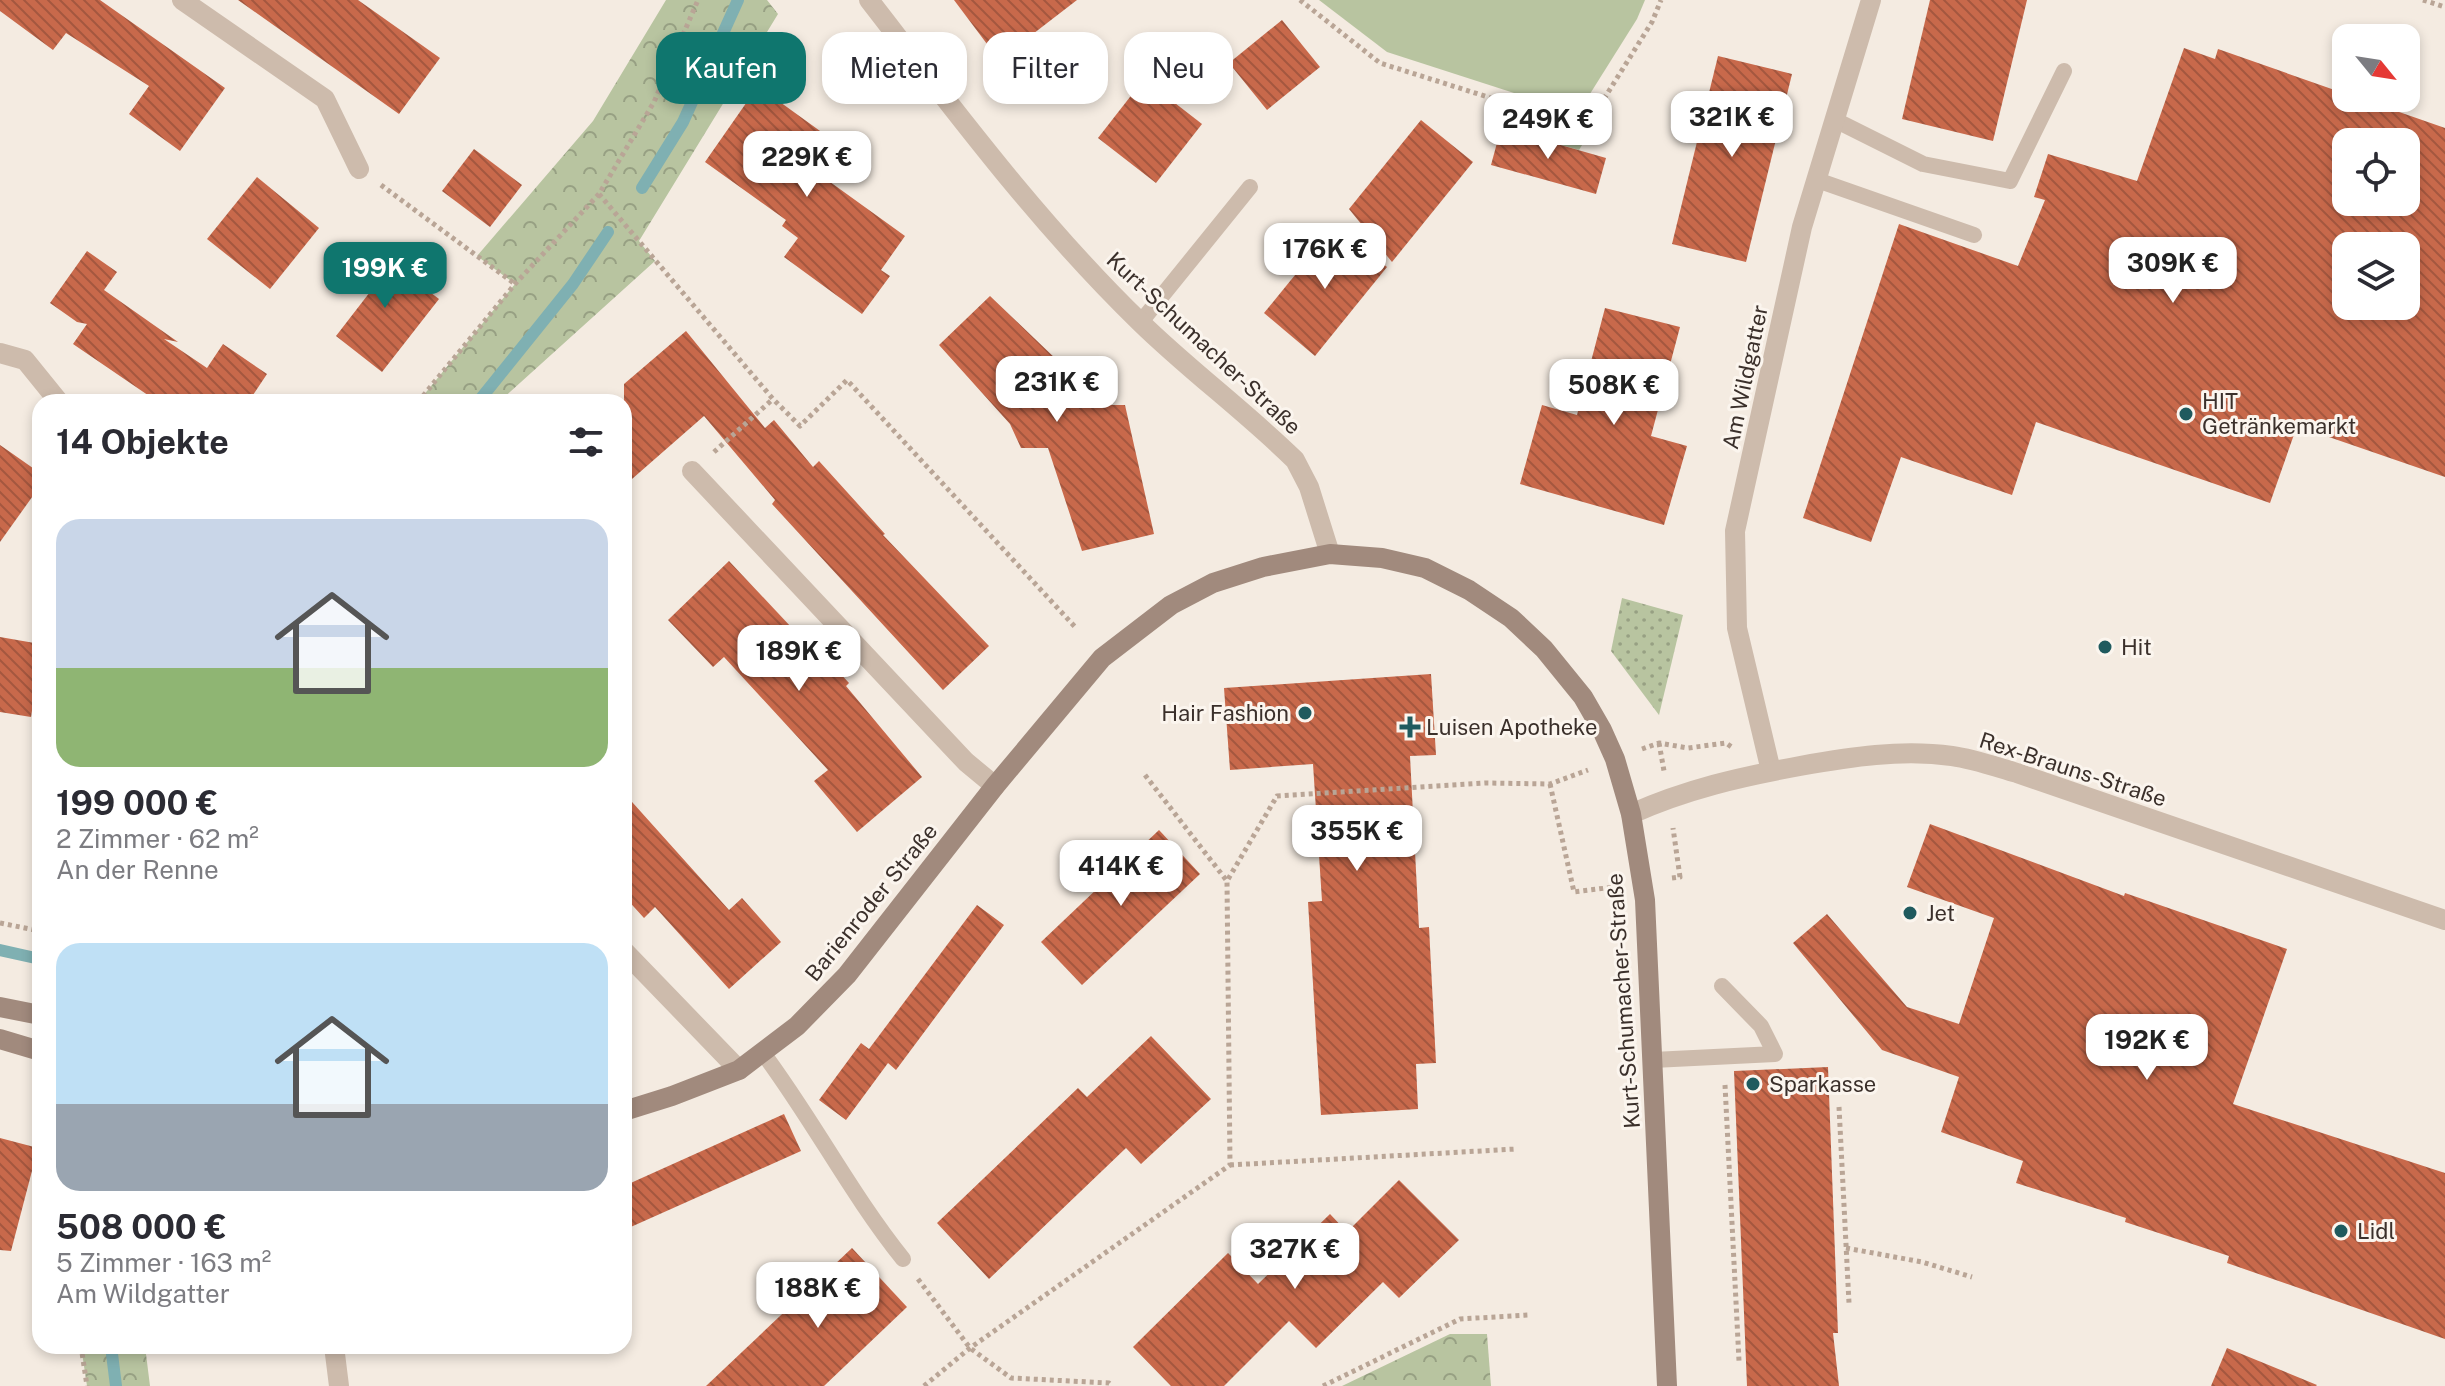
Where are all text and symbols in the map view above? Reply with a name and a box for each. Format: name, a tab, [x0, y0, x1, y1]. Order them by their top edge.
north arrow	[2332, 24, 2420, 112]
map controls	[2332, 24, 2420, 320]
chip: Kaufen	[656, 32, 806, 104]
chip: Mieten	[822, 32, 967, 104]
chip: Filter	[983, 32, 1108, 104]
chip: Neu	[1124, 32, 1233, 104]
pin: 321K €	[1667, 91, 1797, 159]
pin: 249K €	[1483, 93, 1613, 161]
text: 321K €	[1689, 101, 1775, 132]
text: 249K €	[1502, 103, 1594, 134]
button: locate	[2332, 128, 2420, 216]
pin: 229K €	[742, 131, 872, 199]
text: 229K €	[761, 141, 853, 172]
pin: 176K €	[1260, 223, 1390, 291]
button: layers	[2332, 232, 2420, 320]
text: 176K €	[1282, 233, 1368, 264]
pin: 309K €	[2108, 237, 2238, 305]
pin: 199K €	[320, 242, 450, 310]
street label: Kurt-Schumacher-Straße	[1102, 246, 1306, 440]
text: 309K €	[2127, 247, 2219, 278]
text: 199K €	[342, 252, 428, 283]
street label: Am Wildgatter	[1717, 302, 1773, 452]
pin: 231K €	[992, 356, 1122, 424]
pin: 508K €	[1549, 359, 1679, 427]
text: 231K €	[1014, 366, 1100, 397]
text: 508K €	[1567, 369, 1661, 400]
place label: HIT Getränkemarkt	[2202, 388, 2356, 439]
marker: HIT Getränkemarkt	[2177, 405, 2195, 423]
icon: filters	[564, 420, 608, 464]
text: 14 Objekte	[56, 422, 229, 462]
icon: home	[260, 571, 404, 715]
pin: 189K €	[734, 625, 864, 693]
place label: Hit	[2121, 634, 2152, 660]
text: 189K €	[755, 635, 843, 666]
marker: Hit	[2096, 638, 2114, 656]
place label: Hair Fashion	[1161, 700, 1289, 726]
marker: Hair Fashion	[1296, 704, 1314, 722]
place label: Luisen Apotheke	[1426, 714, 1597, 740]
marker: Luisen Apotheke	[1401, 718, 1419, 736]
street label: Rex-Brauns-Straße	[1976, 726, 2170, 812]
text: 199 000 €	[56, 783, 218, 823]
pin: 355K €	[1292, 805, 1422, 873]
text: 355K €	[1310, 815, 1404, 846]
street label: Barienroder Straße	[799, 818, 943, 986]
text: 2 Zimmer · 62 m²	[56, 823, 259, 854]
pin: 414K €	[1056, 840, 1186, 908]
text: 414K €	[1078, 850, 1164, 881]
text: An der Renne	[56, 854, 219, 885]
street label: Kurt-Schumacher-Straße	[1601, 873, 1645, 1129]
place label: Jet	[1926, 900, 1955, 926]
marker: Jet	[1901, 904, 1919, 922]
icon: home	[260, 995, 404, 1139]
pin: 192K €	[2082, 1014, 2212, 1082]
text: 192K €	[2104, 1024, 2190, 1055]
place label: Sparkasse	[1769, 1071, 1876, 1097]
marker: Sparkasse	[1744, 1075, 1762, 1093]
text: 508 000 €	[56, 1207, 227, 1247]
place label: Lidl	[2357, 1218, 2395, 1244]
marker: Lidl	[2332, 1222, 2350, 1240]
pin: 327K €	[1230, 1223, 1360, 1291]
text: 327K €	[1249, 1233, 1341, 1264]
text: 5 Zimmer · 163 m²	[56, 1247, 271, 1278]
pin: 188K €	[753, 1262, 883, 1330]
text: 188K €	[774, 1272, 862, 1303]
text: Am Wildgatter	[56, 1278, 230, 1309]

